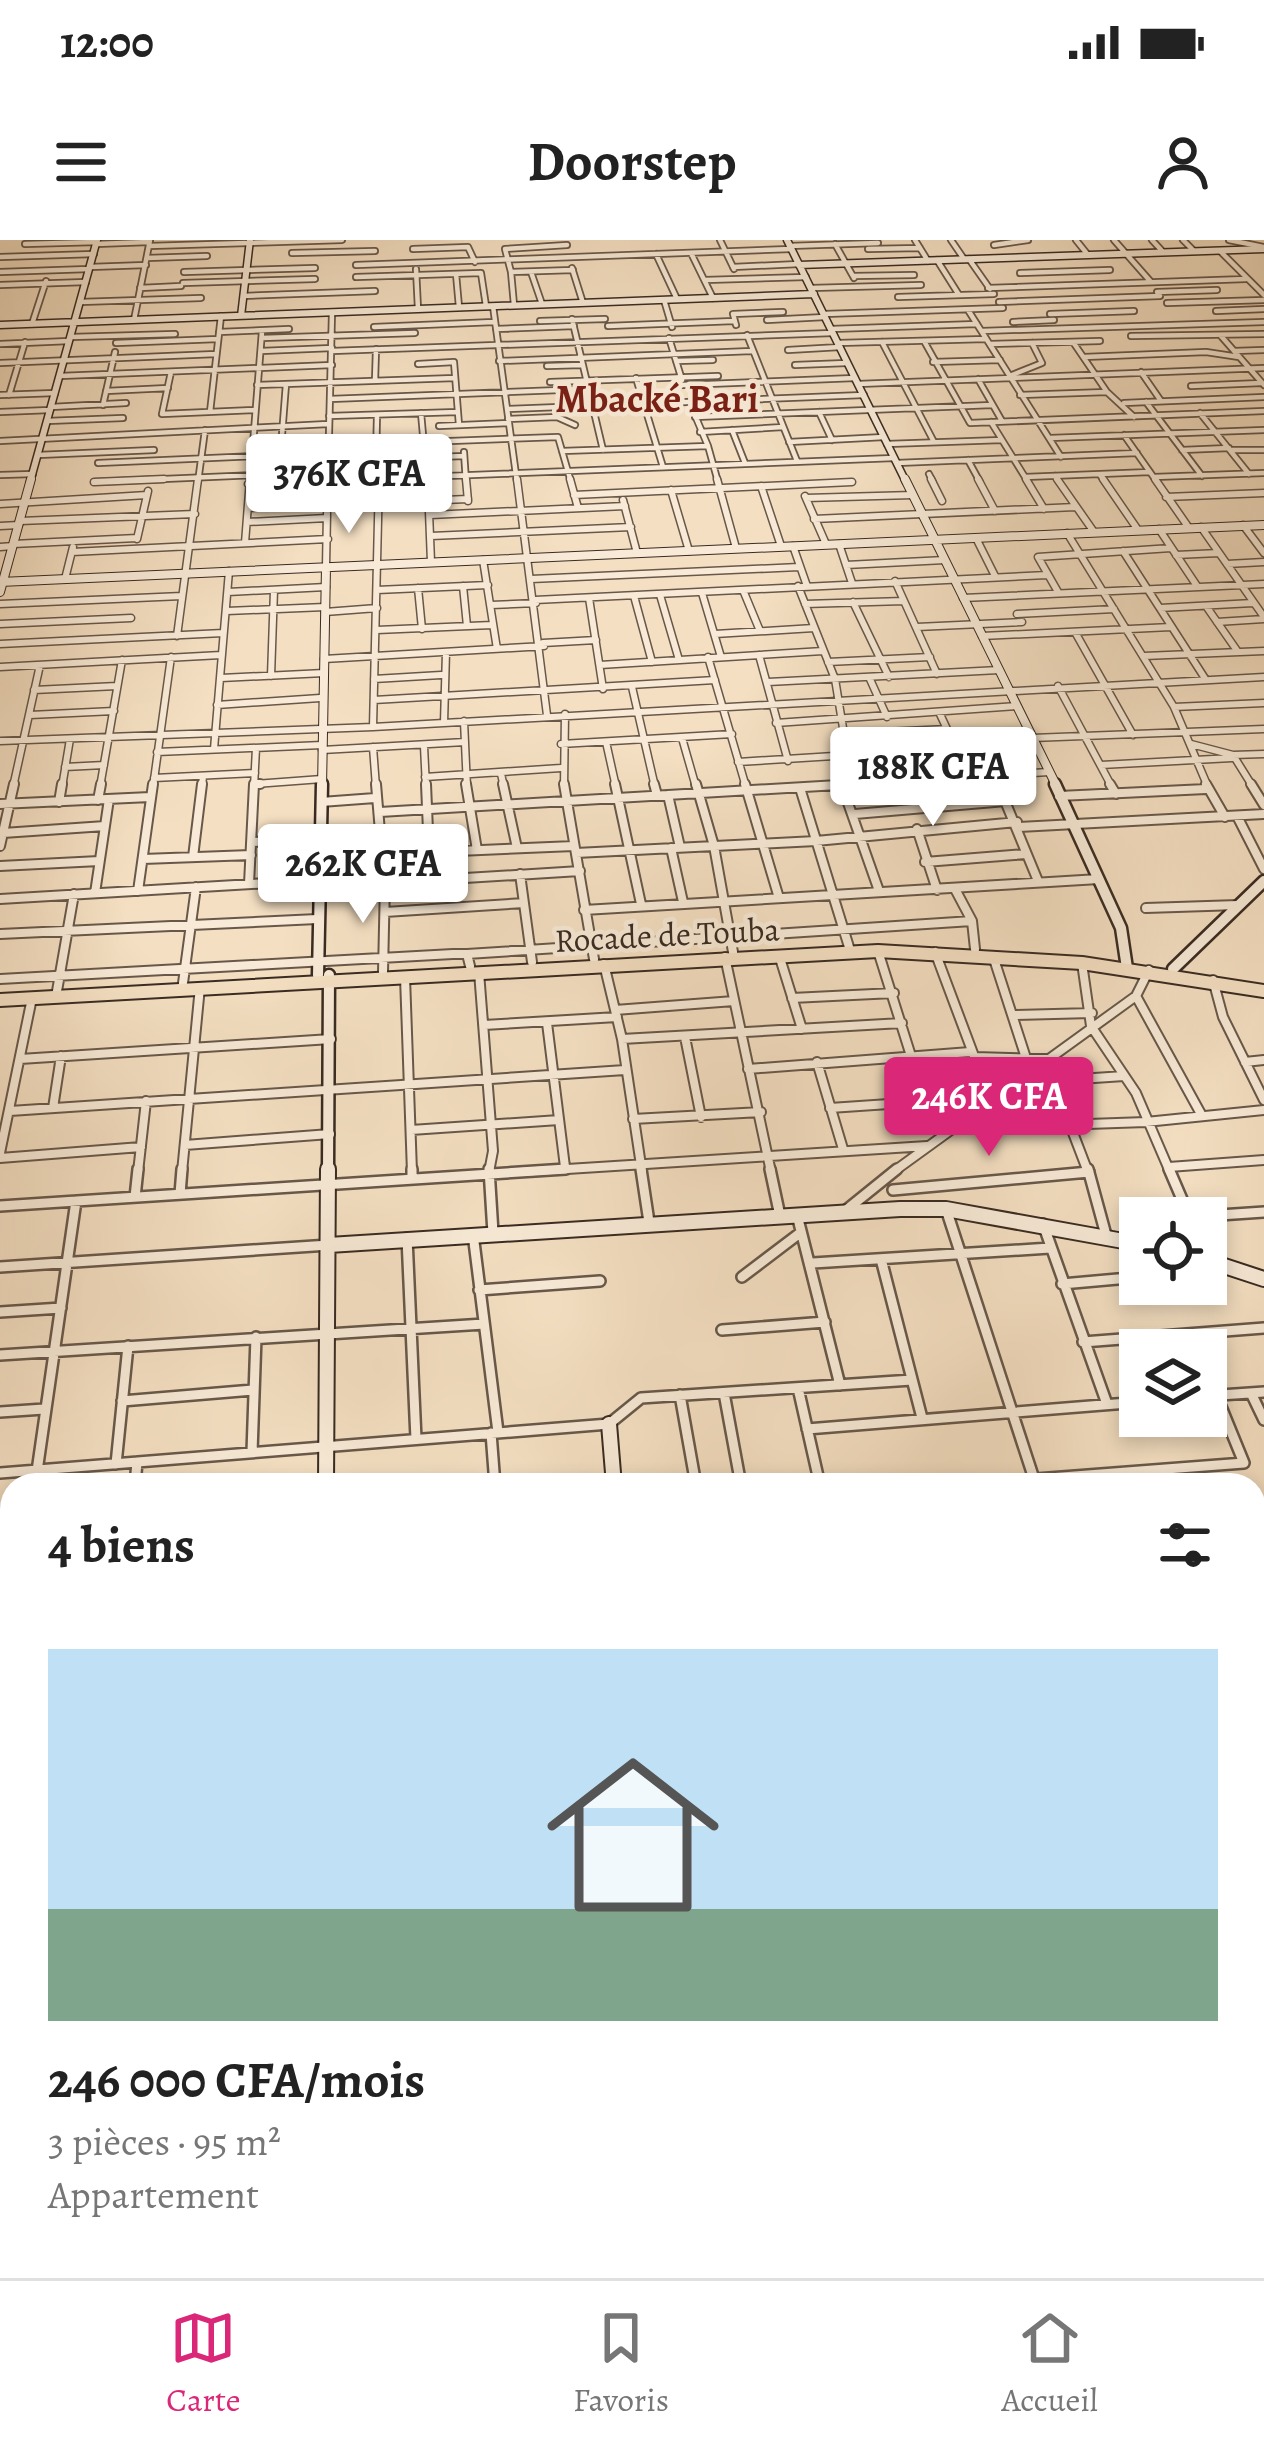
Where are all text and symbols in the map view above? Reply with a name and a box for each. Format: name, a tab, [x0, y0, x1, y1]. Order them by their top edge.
text: 12:00	[60, 11, 154, 73]
text: Doorstep	[527, 125, 737, 199]
icon: menu	[48, 129, 114, 195]
icon: person	[1150, 129, 1216, 195]
district label: Mbacké Bari	[555, 372, 759, 425]
pin: 376K CFA	[225, 434, 473, 536]
text: 376K CFA	[273, 446, 425, 499]
pin: 188K CFA	[809, 727, 1057, 829]
text: 188K CFA	[857, 739, 1009, 792]
pin: 262K CFA	[239, 824, 487, 926]
text: 262K CFA	[285, 836, 441, 889]
street label: Rocade de Touba	[553, 906, 781, 963]
pin: 246K CFA	[865, 1057, 1113, 1159]
text: 246K CFA	[911, 1069, 1067, 1122]
map controls	[1119, 1197, 1227, 1437]
button: locate	[1119, 1197, 1227, 1305]
button: layers	[1119, 1329, 1227, 1437]
text: 4 biens	[48, 1510, 195, 1580]
icon: filters	[1152, 1512, 1218, 1578]
icon: home	[525, 1727, 741, 1943]
text: 246 000 CFA/mois	[48, 2045, 425, 2115]
text: 3 pièces · 95 m²	[48, 2115, 281, 2168]
text: Appartement	[48, 2168, 259, 2221]
tab: Carte	[166, 2305, 241, 2422]
tab: Favoris	[573, 2305, 669, 2422]
tab: Accueil	[1001, 2305, 1098, 2422]

